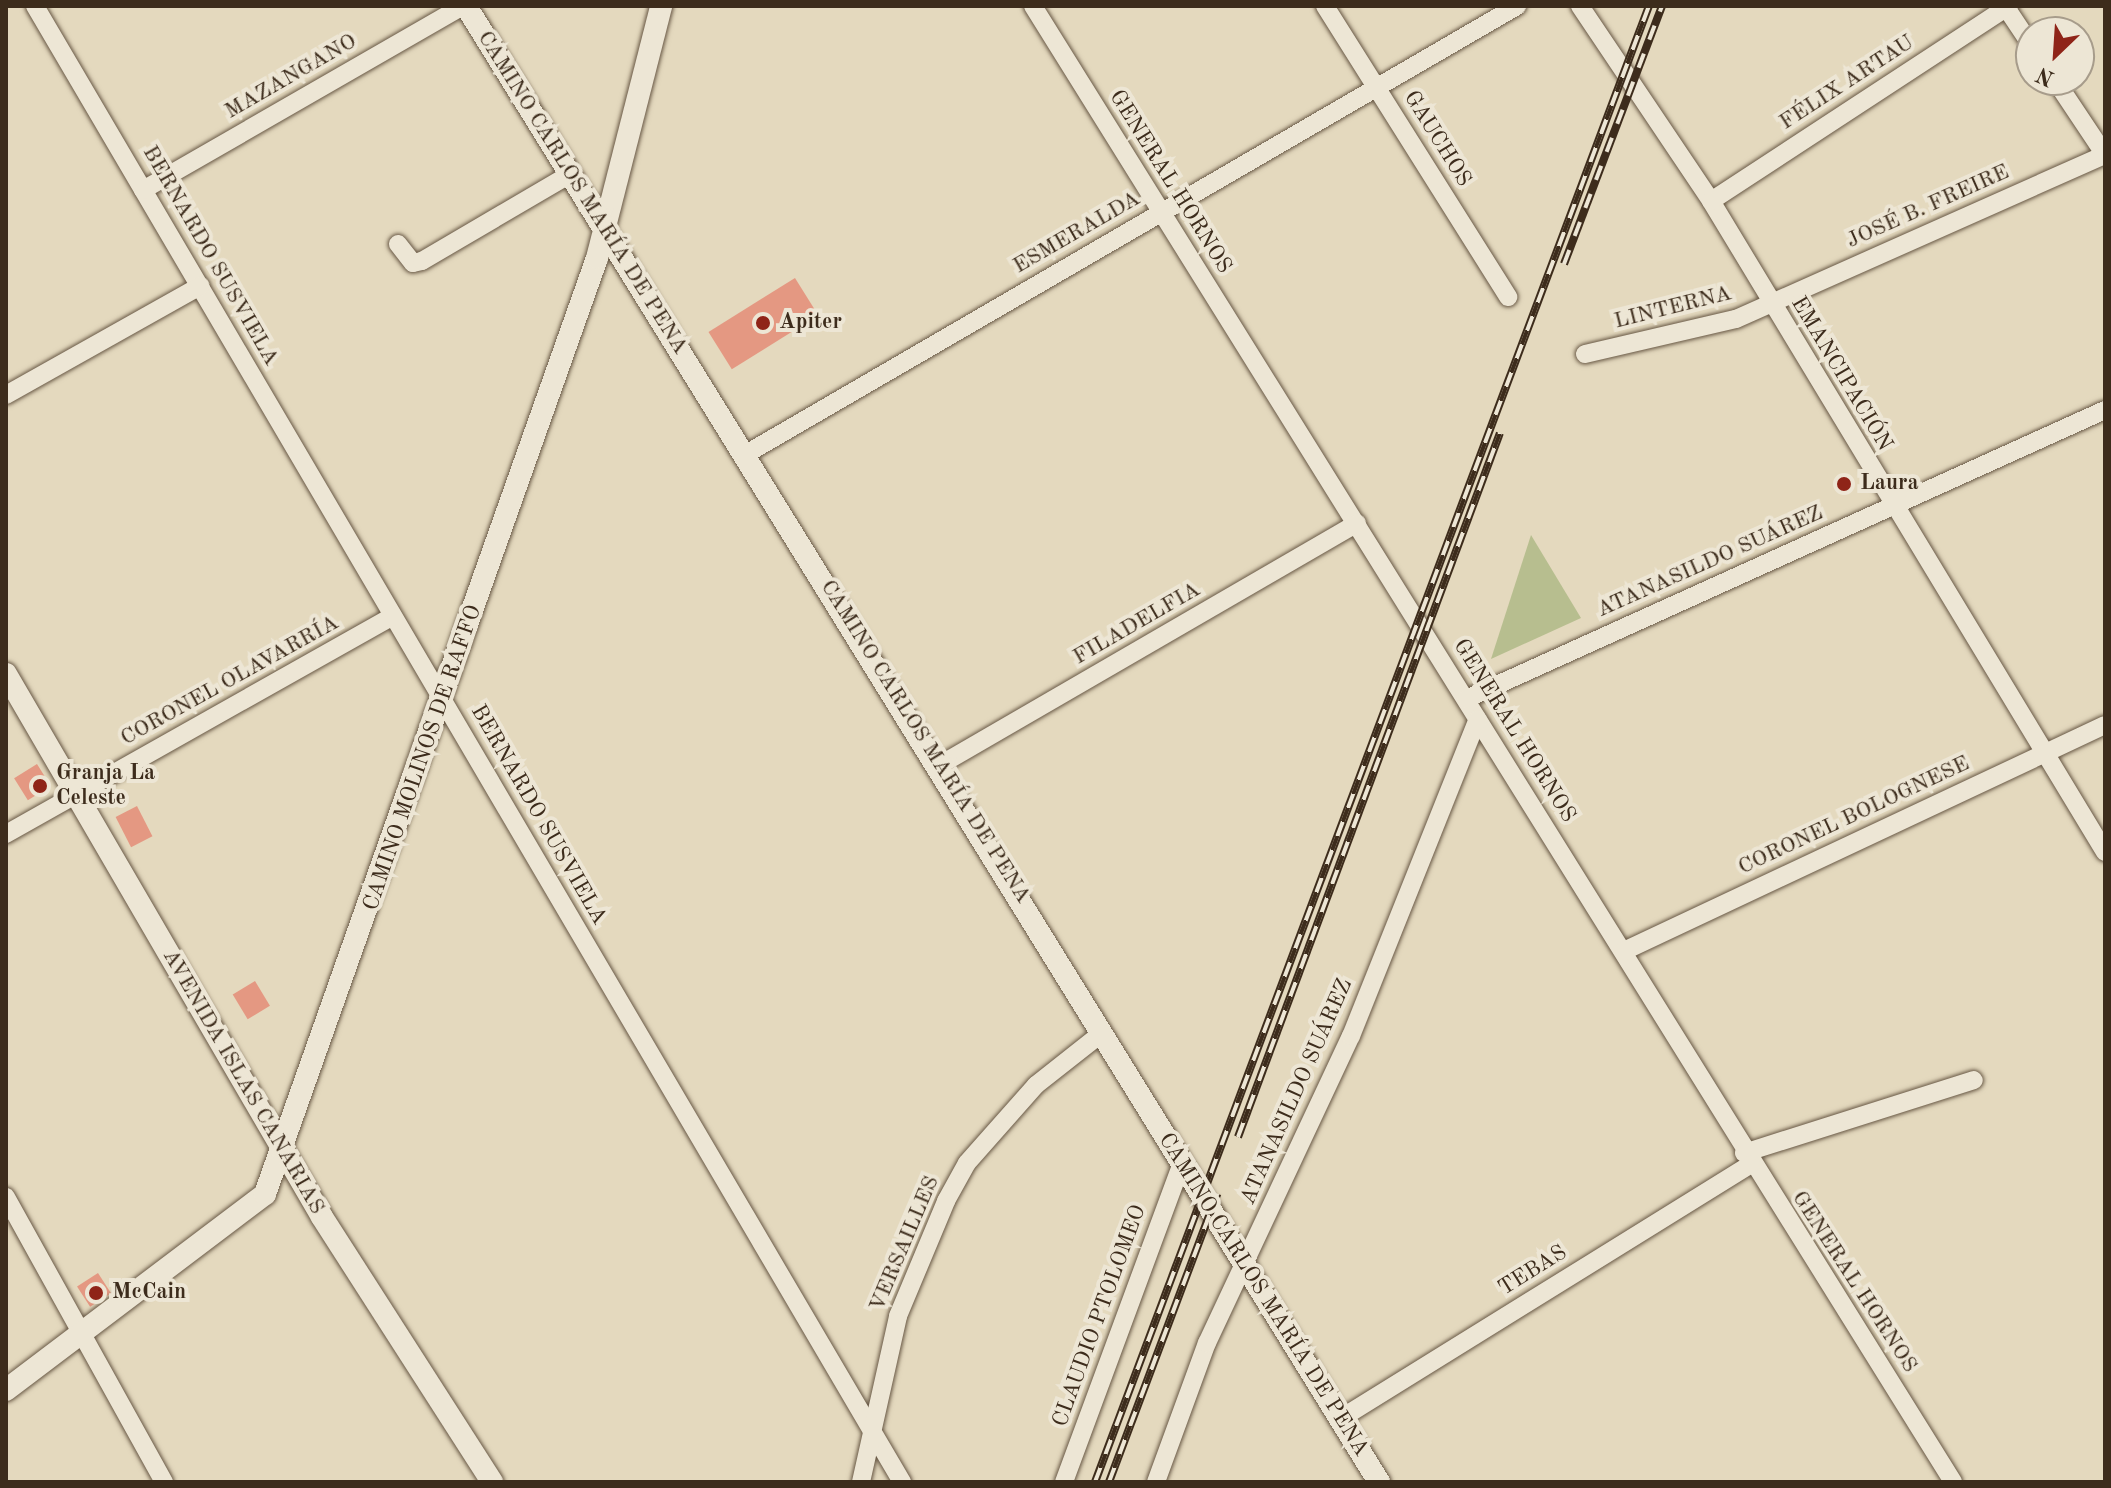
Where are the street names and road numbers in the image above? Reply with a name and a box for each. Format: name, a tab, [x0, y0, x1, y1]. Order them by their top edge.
street label: CAMINO CARLOS MARÍA DE PENA	[471, 26, 693, 360]
street label: MAZANGANO	[220, 29, 362, 125]
street label: FÉLIX ARTAU	[1775, 30, 1919, 136]
street label: GENERAL HORNOS	[1103, 86, 1237, 278]
street label: GAUCHOS	[1397, 86, 1477, 192]
street label: BERNARDO SUSVIELA	[136, 141, 284, 371]
street label: JOSÉ B. FREIRE	[1843, 159, 2013, 255]
street label: ESMERALDA	[1009, 186, 1145, 280]
street label: LINTERNA	[1612, 281, 1734, 335]
street label: EMANCIPACIÓN	[1784, 292, 1898, 456]
street label: ATANASILDO SUÁREZ	[1593, 500, 1827, 624]
street label: CAMINO CARLOS MARÍA DE PENA	[814, 575, 1036, 909]
street label: FILADELFIA	[1069, 577, 1205, 671]
street label: CAMINO MOLINOS DE RAFFO	[358, 602, 488, 914]
street label: CORONEL OLAVARRÍA	[116, 610, 344, 752]
street label: GENERAL HORNOS	[1447, 635, 1581, 827]
street label: BERNARDO SUSVIELA	[464, 700, 612, 930]
street label: CORONEL BOLOGNESE	[1734, 751, 1974, 881]
street label: AVENIDA ISLAS CANARIAS	[156, 945, 330, 1219]
street label: ATANASILDO SUÁREZ	[1235, 975, 1359, 1209]
street label: CAMINO CARLOS MARÍA DE PENA	[1152, 1128, 1374, 1462]
street label: VERSAILLES	[865, 1172, 945, 1316]
street label: GENERAL HORNOS	[1785, 1186, 1923, 1378]
street label: CLAUDIO PTOLOMEO	[1048, 1201, 1152, 1431]
street label: TEBAS	[1494, 1240, 1572, 1302]

